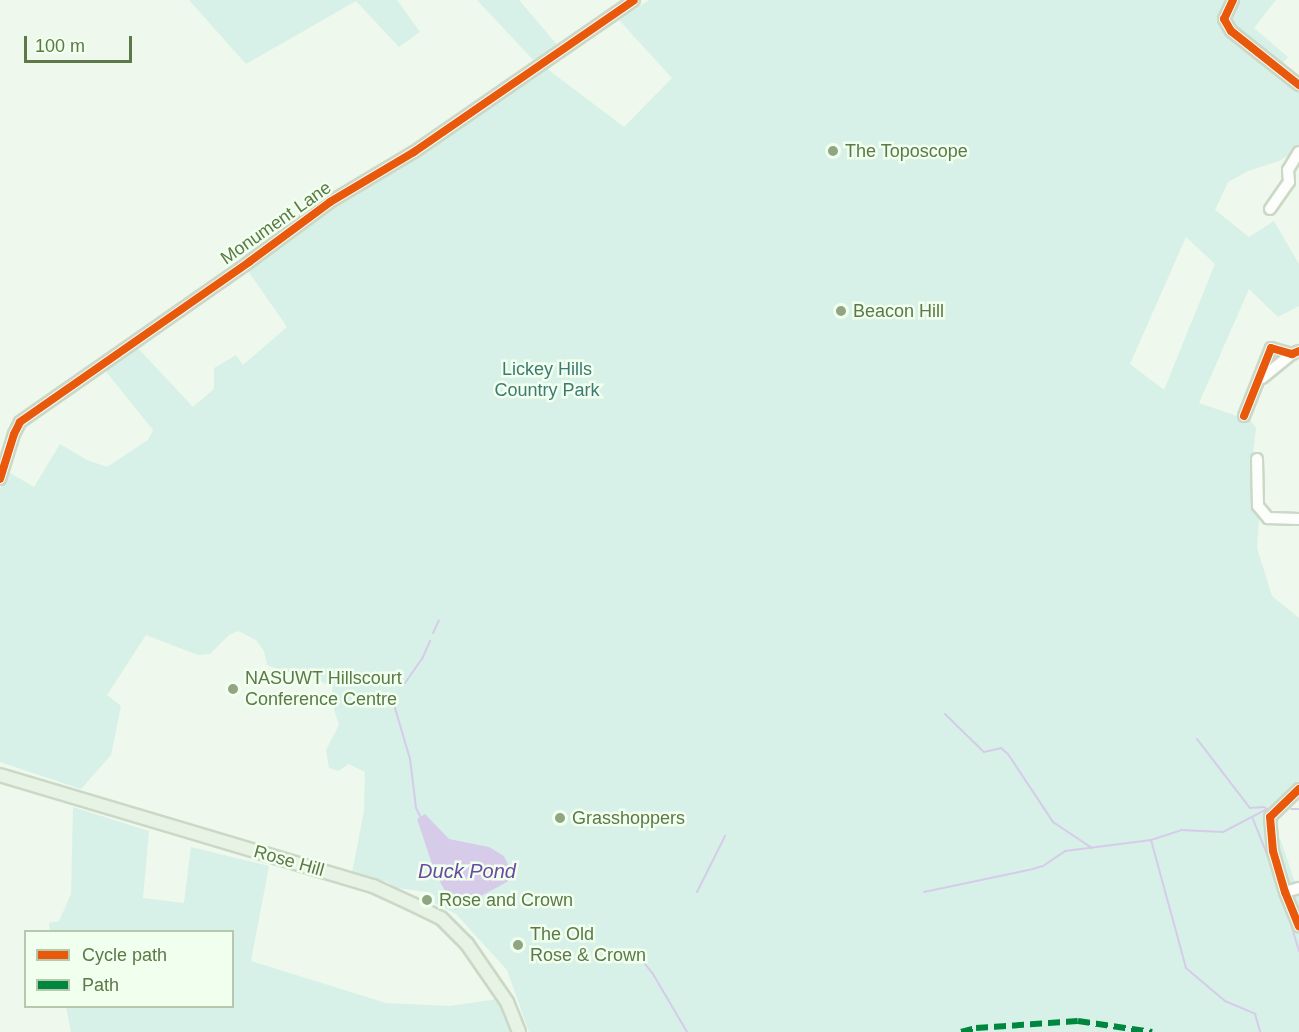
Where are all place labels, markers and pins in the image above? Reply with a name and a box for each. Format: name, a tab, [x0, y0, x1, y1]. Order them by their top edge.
place label: The Toposcope	[845, 140, 968, 162]
marker: The Toposcope	[826, 144, 840, 158]
place label: Beacon Hill	[853, 300, 944, 322]
marker: Beacon Hill	[834, 304, 848, 318]
place label: NASUWT Hillscourt Conference Centre	[245, 668, 402, 710]
marker: NASUWT Hillscourt Conference Centre	[226, 682, 240, 696]
place label: Grasshoppers	[572, 807, 685, 829]
marker: Grasshoppers	[553, 811, 567, 825]
place label: Rose and Crown	[439, 889, 573, 911]
marker: Rose and Crown	[420, 893, 434, 907]
place label: The Old Rose & Crown	[530, 924, 646, 966]
marker: The Old Rose & Crown	[511, 938, 525, 952]

